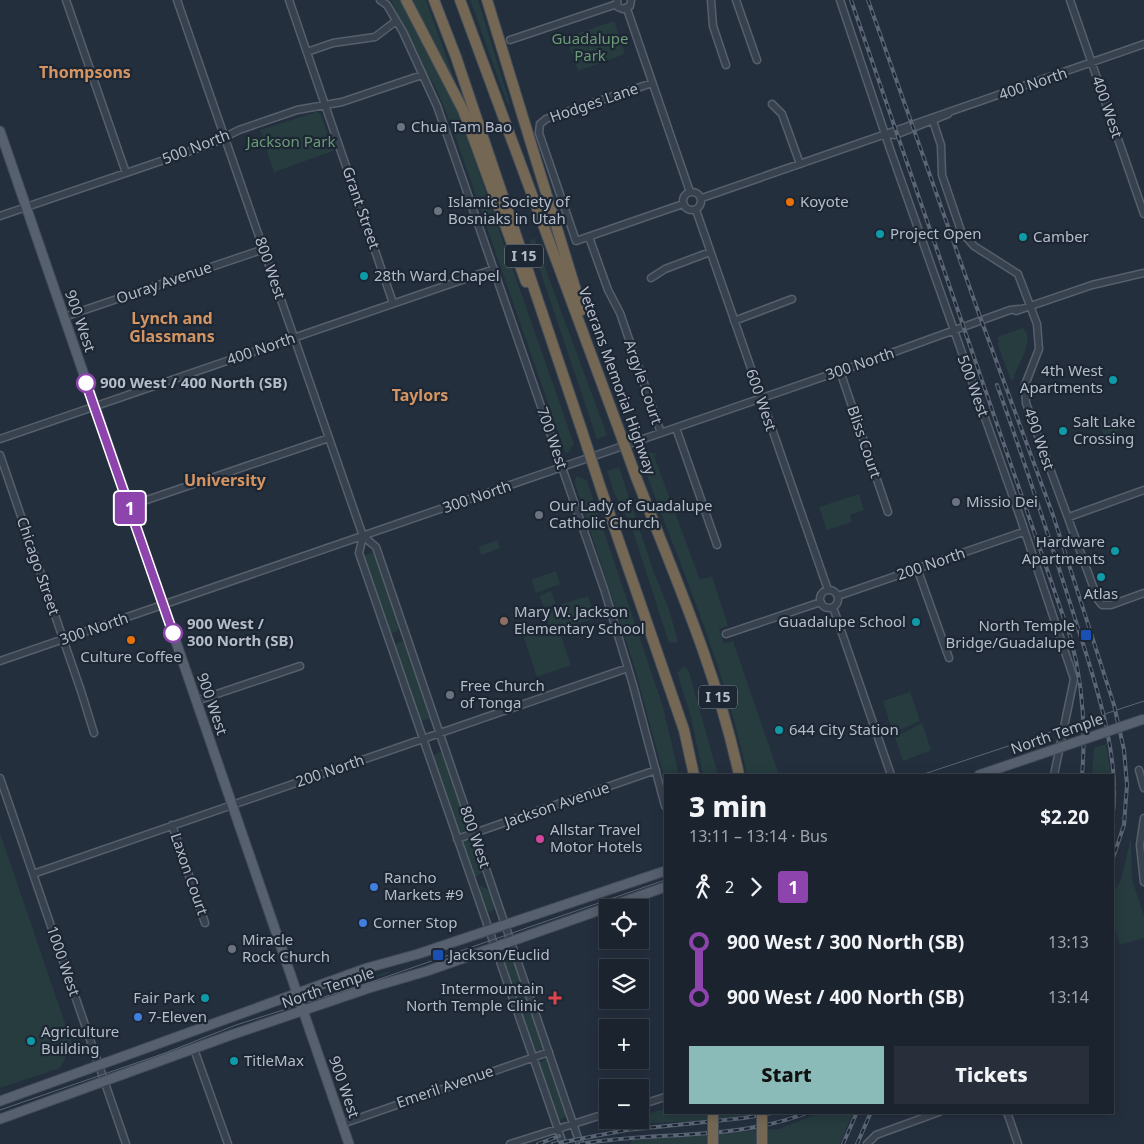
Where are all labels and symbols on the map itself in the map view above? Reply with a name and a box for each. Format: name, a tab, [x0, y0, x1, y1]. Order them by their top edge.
park label: Guadalupe Park	[551, 28, 629, 65]
district label: Thompsons	[39, 61, 131, 83]
street label: 400 North	[996, 62, 1069, 104]
street label: 400 West	[1088, 73, 1128, 141]
street label: Hodges Lane	[547, 78, 641, 127]
place label: Chua Tam Bao	[411, 116, 512, 136]
marker: Chua Tam Bao	[395, 121, 407, 133]
street label: 500 North	[159, 124, 232, 168]
park label: Jackson Park	[245, 131, 335, 151]
street label: Grant Street	[339, 164, 386, 252]
place label: Islamic Society of Bosniaks in Utah	[448, 191, 570, 228]
place label: Koyote	[800, 191, 849, 211]
marker: Koyote	[784, 196, 796, 208]
marker: Islamic Society of Bosniaks in Utah	[432, 205, 444, 217]
place label: Project Open	[890, 223, 982, 243]
place label: Camber	[1033, 226, 1089, 246]
marker: Project Open	[874, 228, 886, 240]
marker: Camber	[1017, 231, 1029, 243]
street label: 800 West	[251, 234, 291, 302]
road number: I 15	[505, 245, 543, 268]
street label: Ouray Avenue	[113, 256, 214, 308]
place label: 28th Ward Chapel	[374, 265, 500, 285]
marker: 28th Ward Chapel	[358, 270, 370, 282]
street label: Veterans Memorial Highway	[575, 284, 661, 478]
street label: 900 West	[61, 287, 101, 355]
district label: Lynch and Glassmans	[129, 307, 215, 347]
street label: 400 North	[224, 327, 297, 369]
street label: Argyle Court	[620, 337, 668, 427]
street label: 300 North	[823, 342, 896, 384]
street label: 500 West	[954, 352, 995, 420]
place label: 4th West Apartments	[1020, 360, 1104, 397]
street label: 600 West	[742, 366, 782, 434]
place label: 900 West / 400 North (SB)	[100, 372, 287, 392]
marker: 900 West / 400 North (SB)	[76, 373, 96, 393]
marker: 4th West Apartments	[1107, 374, 1119, 386]
district label: Taylors	[392, 384, 448, 406]
street label: Bliss Court	[843, 403, 887, 481]
street label: 700 West	[533, 404, 573, 472]
street label: 490 West	[1020, 405, 1060, 473]
place label: Salt Lake Crossing	[1073, 411, 1136, 448]
marker: Salt Lake Crossing	[1057, 425, 1069, 437]
district label: University	[184, 469, 267, 491]
street label: 300 North	[440, 475, 513, 517]
place label: Missio Dei	[966, 491, 1038, 511]
line badge: 1	[114, 492, 146, 524]
place label: Our Lady of Guadalupe Catholic Church	[549, 495, 712, 532]
marker: Missio Dei	[950, 496, 962, 508]
marker: Our Lady of Guadalupe Catholic Church	[533, 509, 545, 521]
street label: Chicago Street	[13, 514, 65, 618]
place label: Hardware Apartments	[1022, 531, 1105, 568]
street label: 200 North	[894, 542, 967, 584]
marker: Hardware Apartments	[1109, 545, 1121, 557]
marker: Atlas	[1095, 571, 1107, 583]
place label: Atlas	[1084, 583, 1118, 603]
place label: Mary W. Jackson Elementary School	[514, 601, 645, 638]
street label: 300 North	[57, 607, 130, 649]
place label: Guadalupe School	[778, 611, 906, 631]
place label: 900 West / 300 North (SB)	[187, 613, 294, 650]
marker: Mary W. Jackson Elementary School	[498, 615, 510, 627]
place label: North Temple Bridge/Guadalupe	[946, 615, 1075, 652]
marker: Guadalupe School	[910, 616, 922, 628]
marker: 900 West / 300 North (SB)	[163, 623, 183, 643]
marker: North Temple Bridge/Guadalupe	[1079, 628, 1093, 642]
marker: Culture Coffee	[125, 634, 137, 646]
place label: Culture Coffee	[80, 646, 182, 666]
street label: 900 West	[193, 670, 233, 738]
place label: Free Church of Tonga	[460, 675, 545, 712]
road number: I 15	[699, 686, 737, 709]
marker: Free Church of Tonga	[444, 689, 456, 701]
street label: North Temple	[1008, 708, 1106, 758]
place label: 644 City Station	[789, 719, 899, 739]
marker: 644 City Station	[773, 724, 785, 736]
street label: 200 North	[293, 749, 366, 791]
street label: Jackson Avenue	[500, 777, 612, 832]
street label: 800 West	[456, 803, 496, 871]
place label: Allstar Travel Motor Hotels	[550, 819, 642, 856]
street label: Laxon Court	[167, 830, 214, 918]
marker: Allstar Travel Motor Hotels	[534, 833, 546, 845]
place label: Rancho Markets #9	[384, 867, 463, 904]
marker: Rancho Markets #9	[368, 881, 380, 893]
place label: Corner Stop	[373, 912, 458, 932]
marker: Corner Stop	[357, 917, 369, 929]
street label: 1000 West	[43, 923, 85, 999]
place label: Miracle Rock Church	[242, 929, 330, 966]
marker: Miracle Rock Church	[226, 943, 238, 955]
place label: Jackson/Euclid	[447, 944, 550, 964]
marker: Jackson/Euclid	[431, 948, 445, 962]
street label: North Temple	[279, 962, 377, 1012]
place label: Intermountain North Temple Clinic	[406, 978, 544, 1015]
place label: Fair Park	[133, 987, 195, 1007]
marker: Intermountain North Temple Clinic	[548, 991, 562, 1005]
marker: Fair Park	[199, 992, 211, 1004]
place label: 7-Eleven	[148, 1006, 207, 1026]
marker: 7-Eleven	[132, 1011, 144, 1023]
place label: Agriculture Building	[41, 1021, 119, 1058]
marker: Agriculture Building	[25, 1035, 37, 1047]
place label: TitleMax	[244, 1050, 304, 1070]
street label: 900 West	[325, 1053, 365, 1121]
marker: TitleMax	[228, 1055, 240, 1067]
street label: Emeril Avenue	[394, 1060, 496, 1112]

